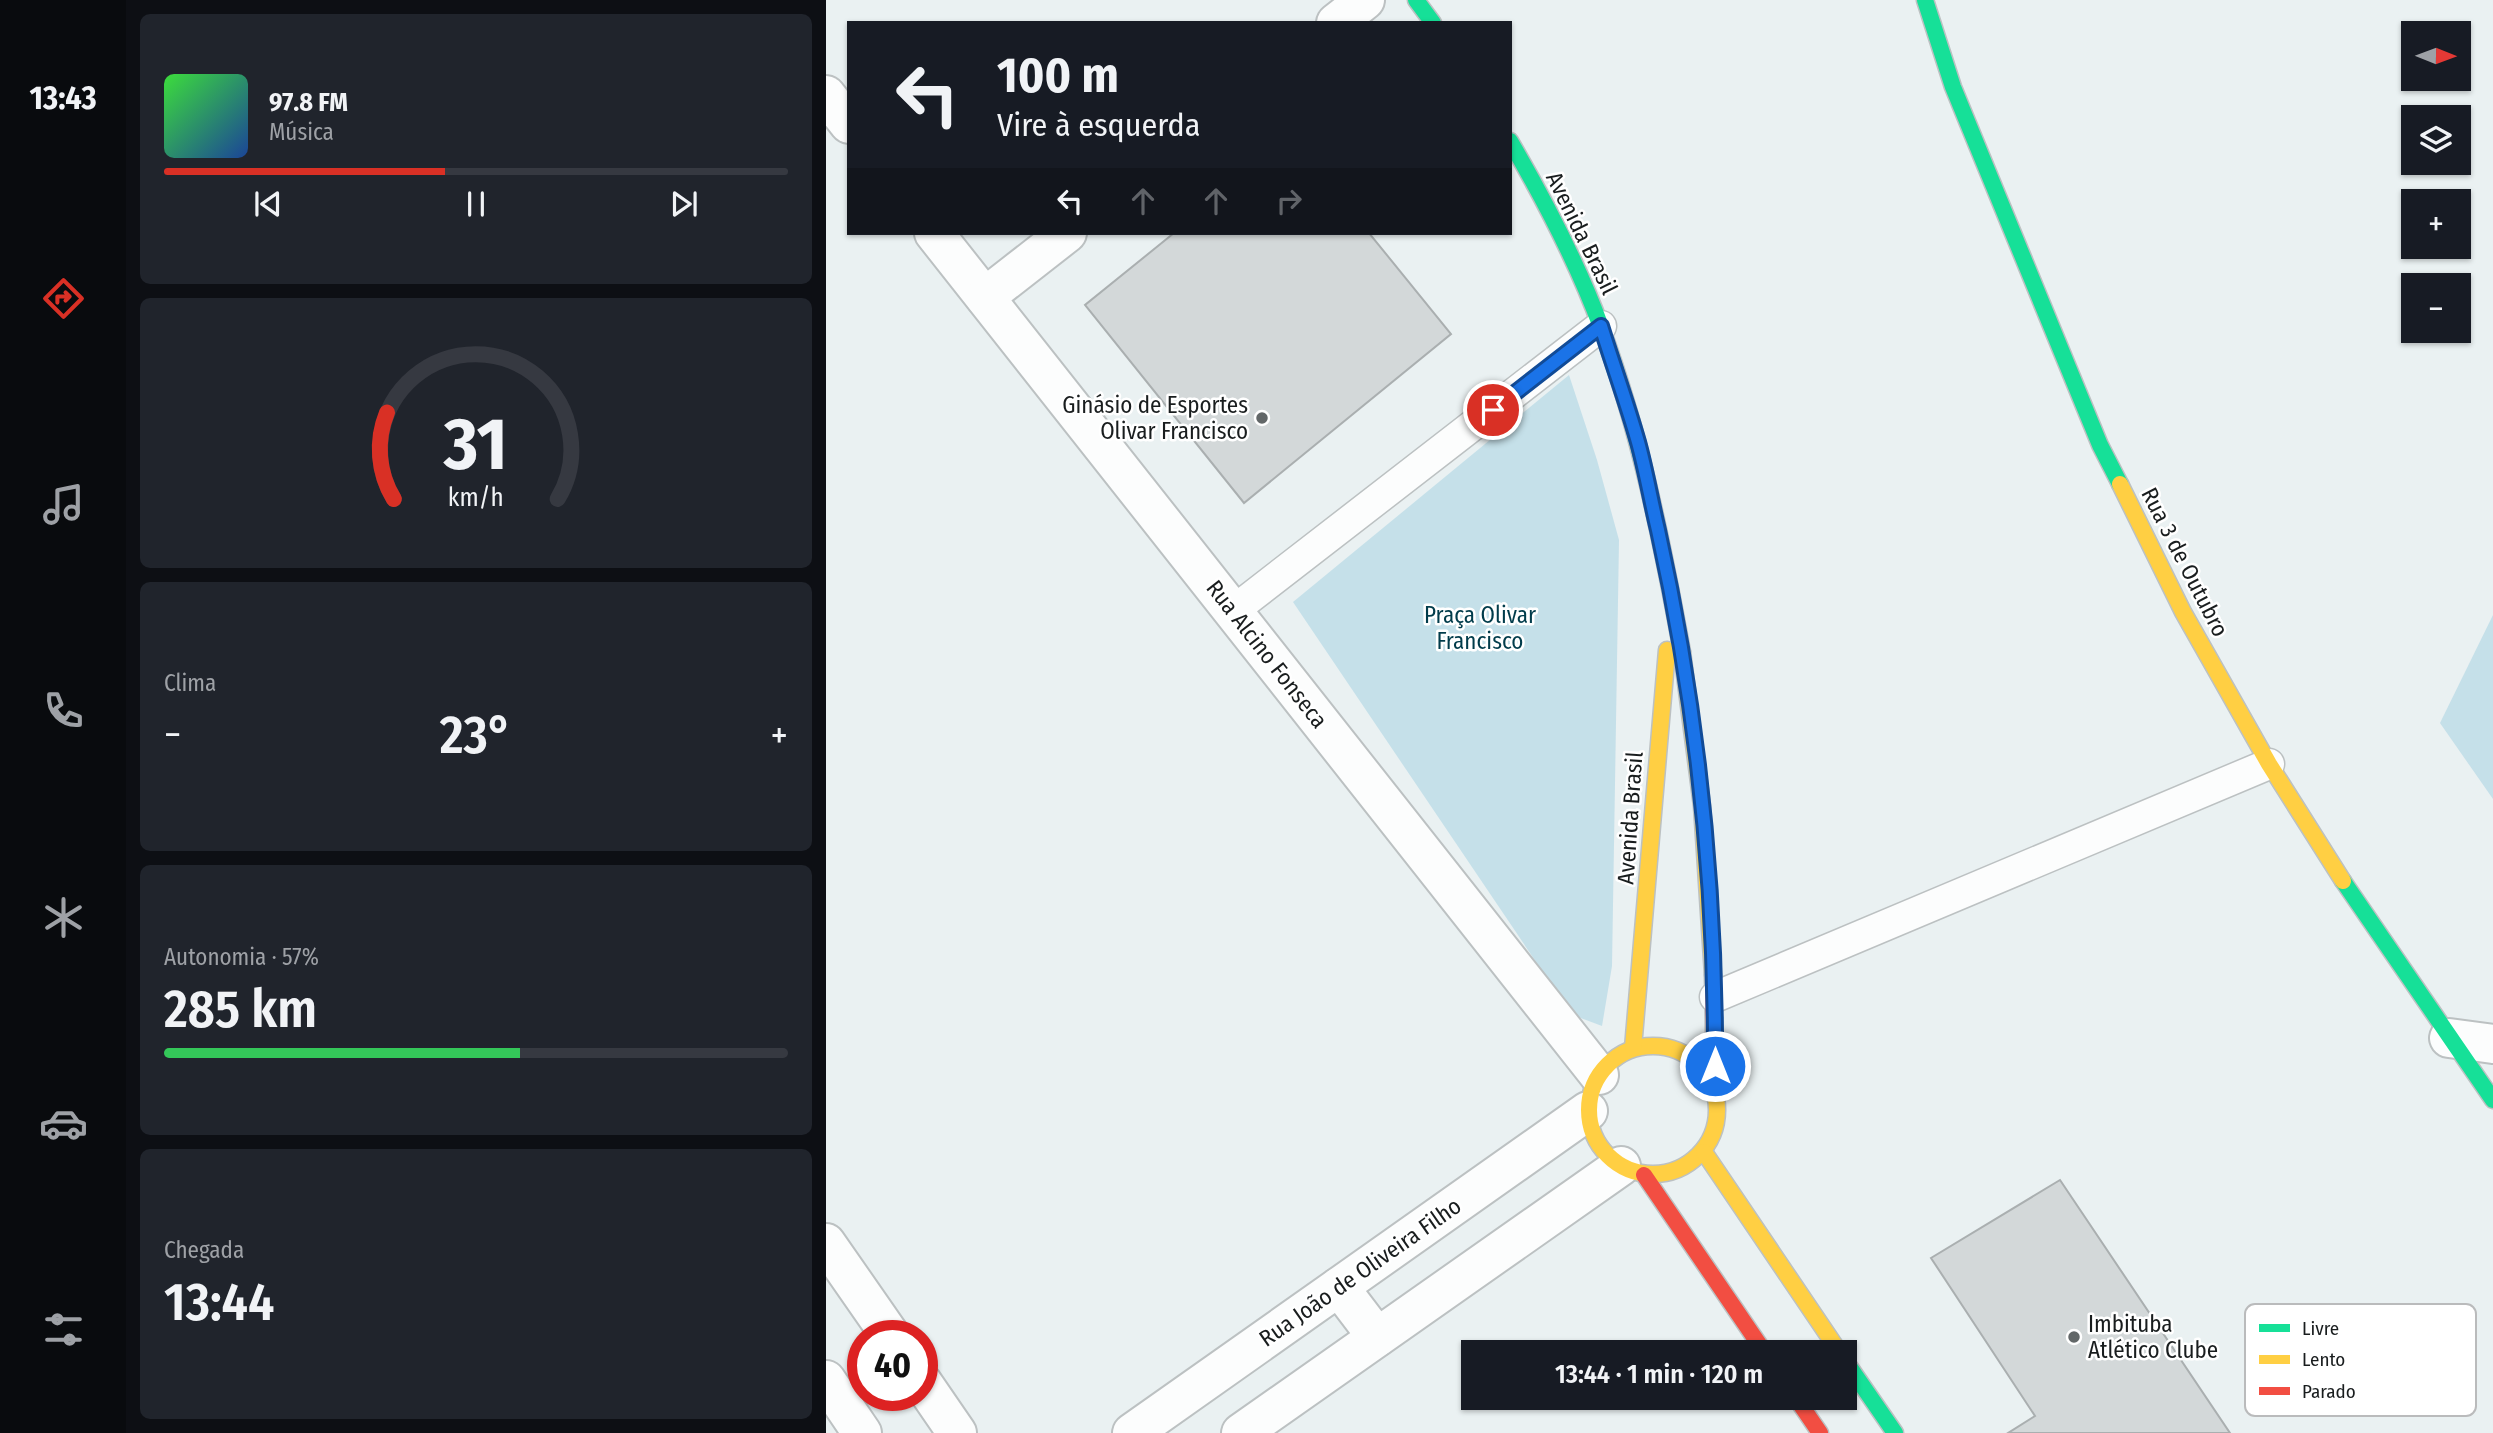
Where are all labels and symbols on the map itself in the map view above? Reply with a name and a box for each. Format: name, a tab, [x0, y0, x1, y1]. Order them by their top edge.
north arrow	[2401, 21, 2471, 91]
street label: Avenida Brasil	[1540, 167, 1624, 299]
pin	[1463, 380, 1523, 440]
place label: Ginásio de Esportes Olivar Francisco	[1062, 391, 1248, 445]
marker: Ginásio de Esportes Olivar Francisco	[1254, 410, 1270, 426]
street label: Rua 3 de Outubro	[2135, 483, 2235, 641]
street label: Rua Alcino Fonseca	[1201, 574, 1333, 734]
park label: Praça Olivar Francisco	[1424, 601, 1536, 655]
street label: Avenida Brasil	[1611, 751, 1649, 885]
position arrow	[1678, 1029, 1752, 1103]
street label: Rua João de Oliveira Filho	[1254, 1192, 1466, 1352]
legend	[2245, 1304, 2476, 1416]
place label: Imbituba Atlético Clube	[2088, 1310, 2218, 1364]
text: Livre	[2302, 1317, 2339, 1340]
speed limit sign: 40	[847, 1320, 938, 1411]
marker: Imbituba Atlético Clube	[2066, 1329, 2082, 1345]
text: Lento	[2302, 1348, 2345, 1371]
text: Parado	[2302, 1380, 2356, 1403]

